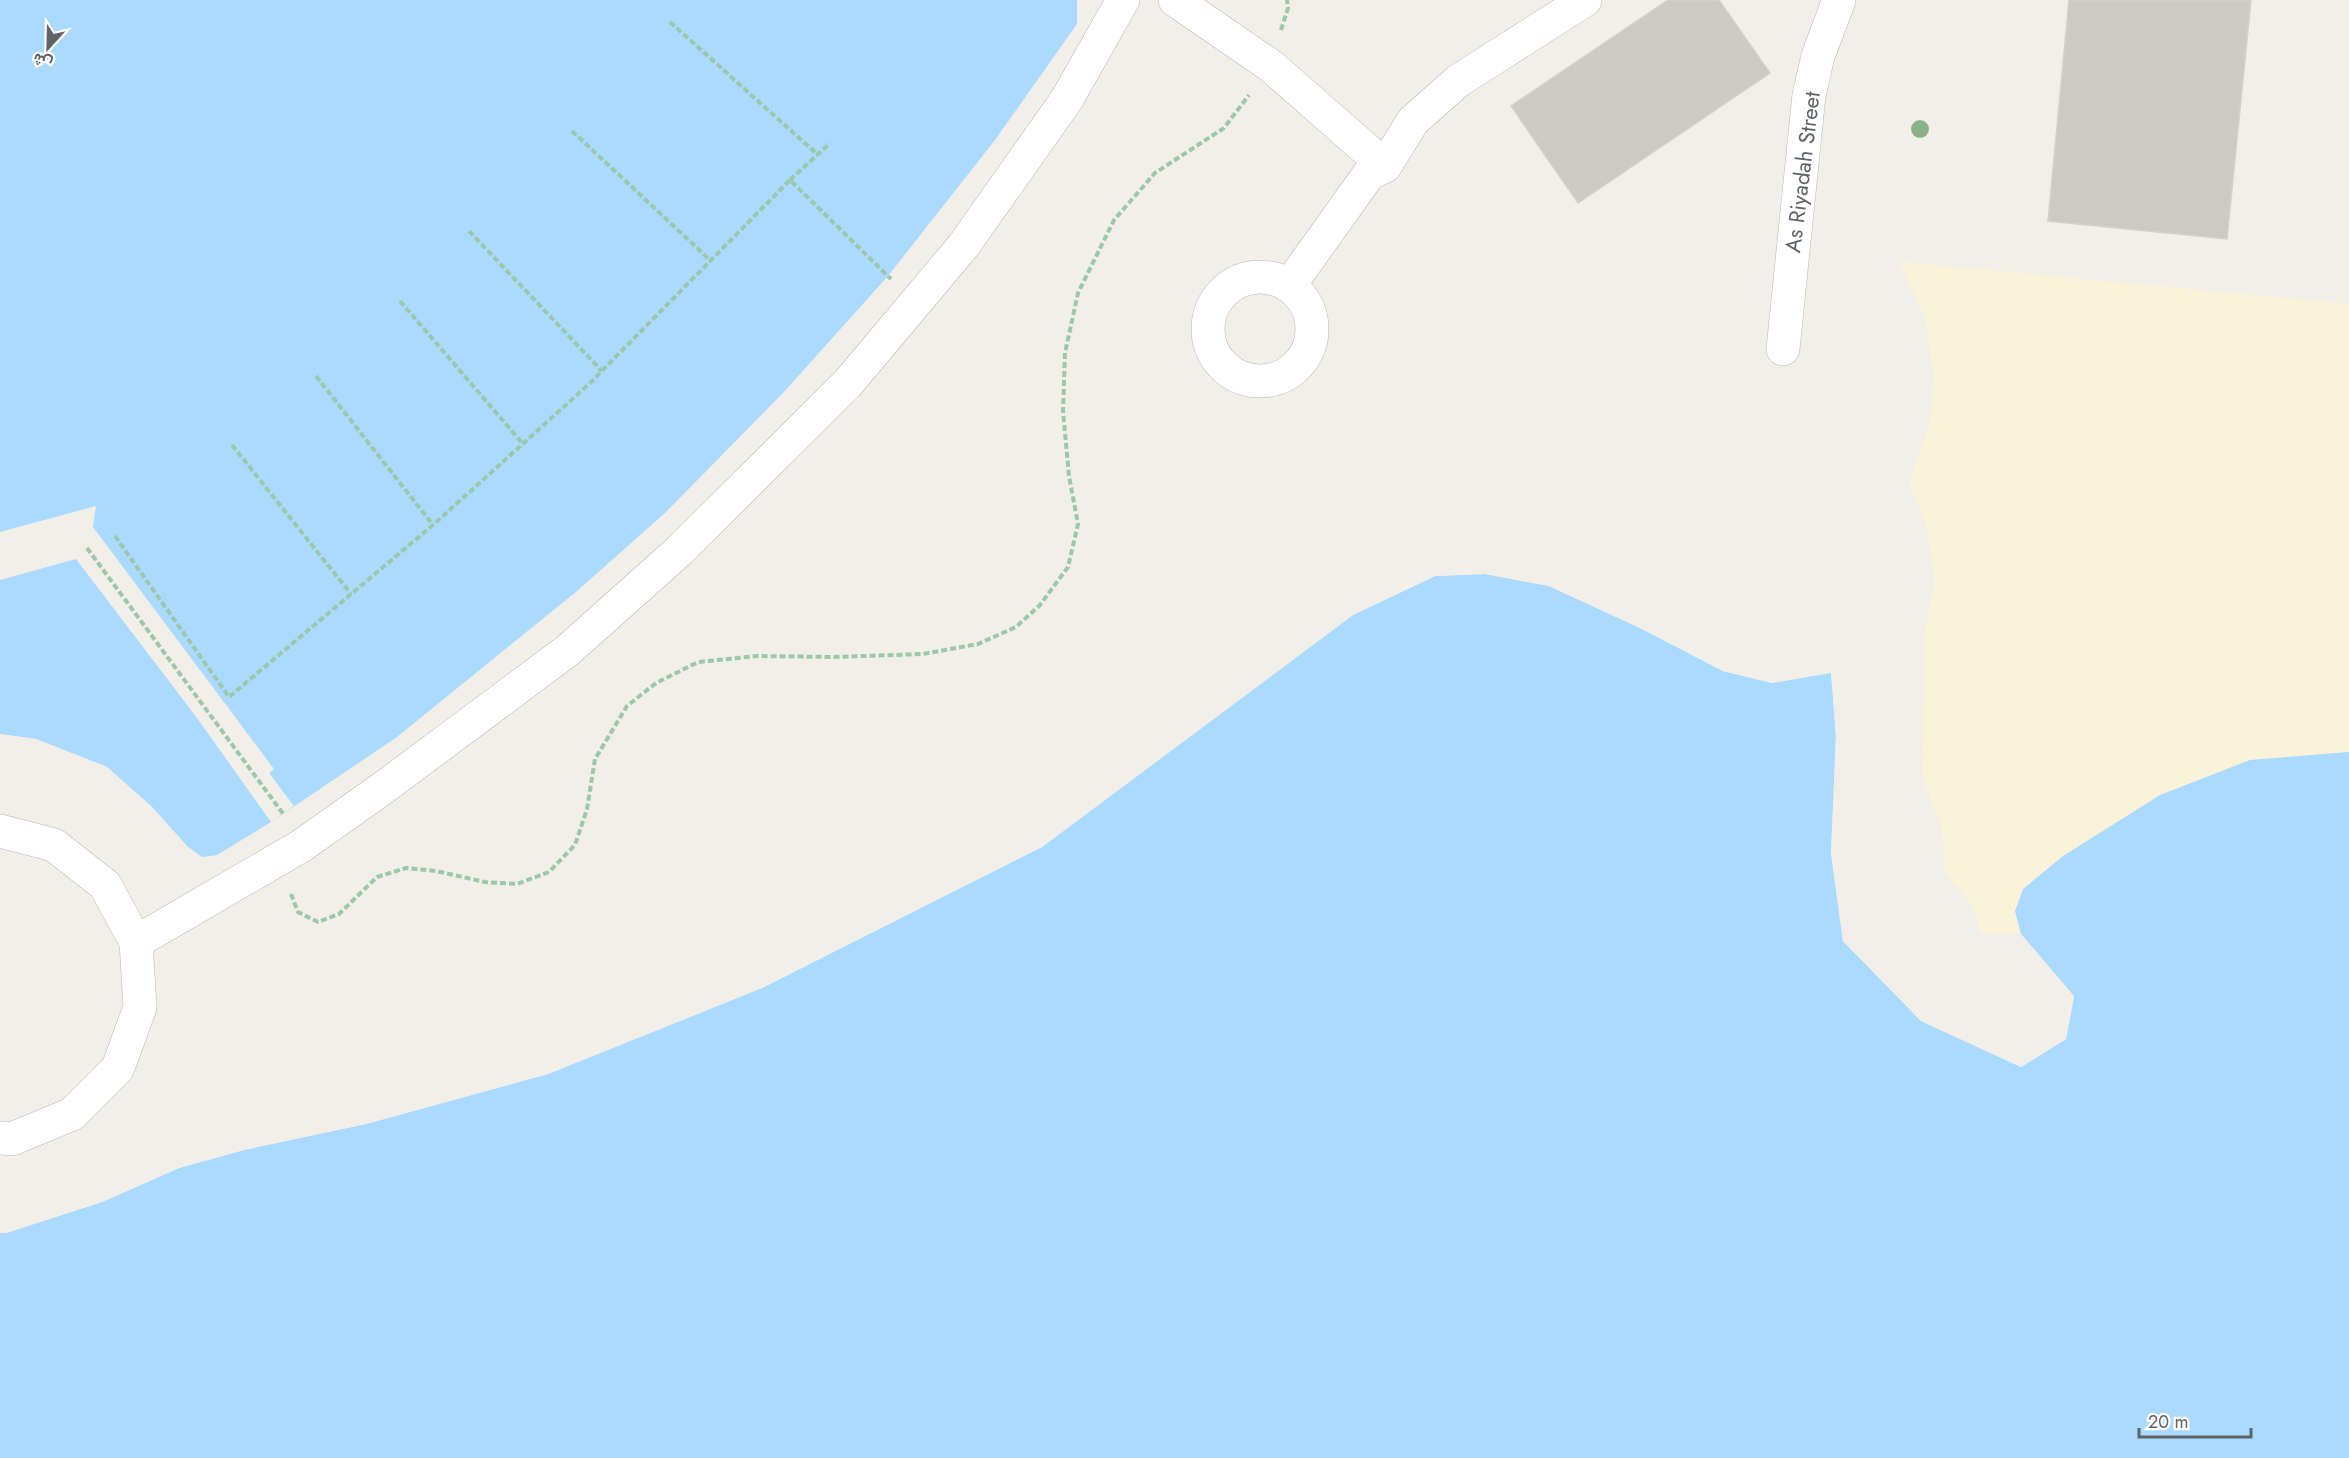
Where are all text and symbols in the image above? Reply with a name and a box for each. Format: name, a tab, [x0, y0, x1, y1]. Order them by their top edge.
north arrow	[18, 18, 78, 78]
text: ش	[29, 47, 56, 76]
street label: As Riyadah Street	[1776, 89, 1828, 254]
scale bar	[2139, 1401, 2252, 1439]
text: 20 m	[2148, 1409, 2188, 1435]

